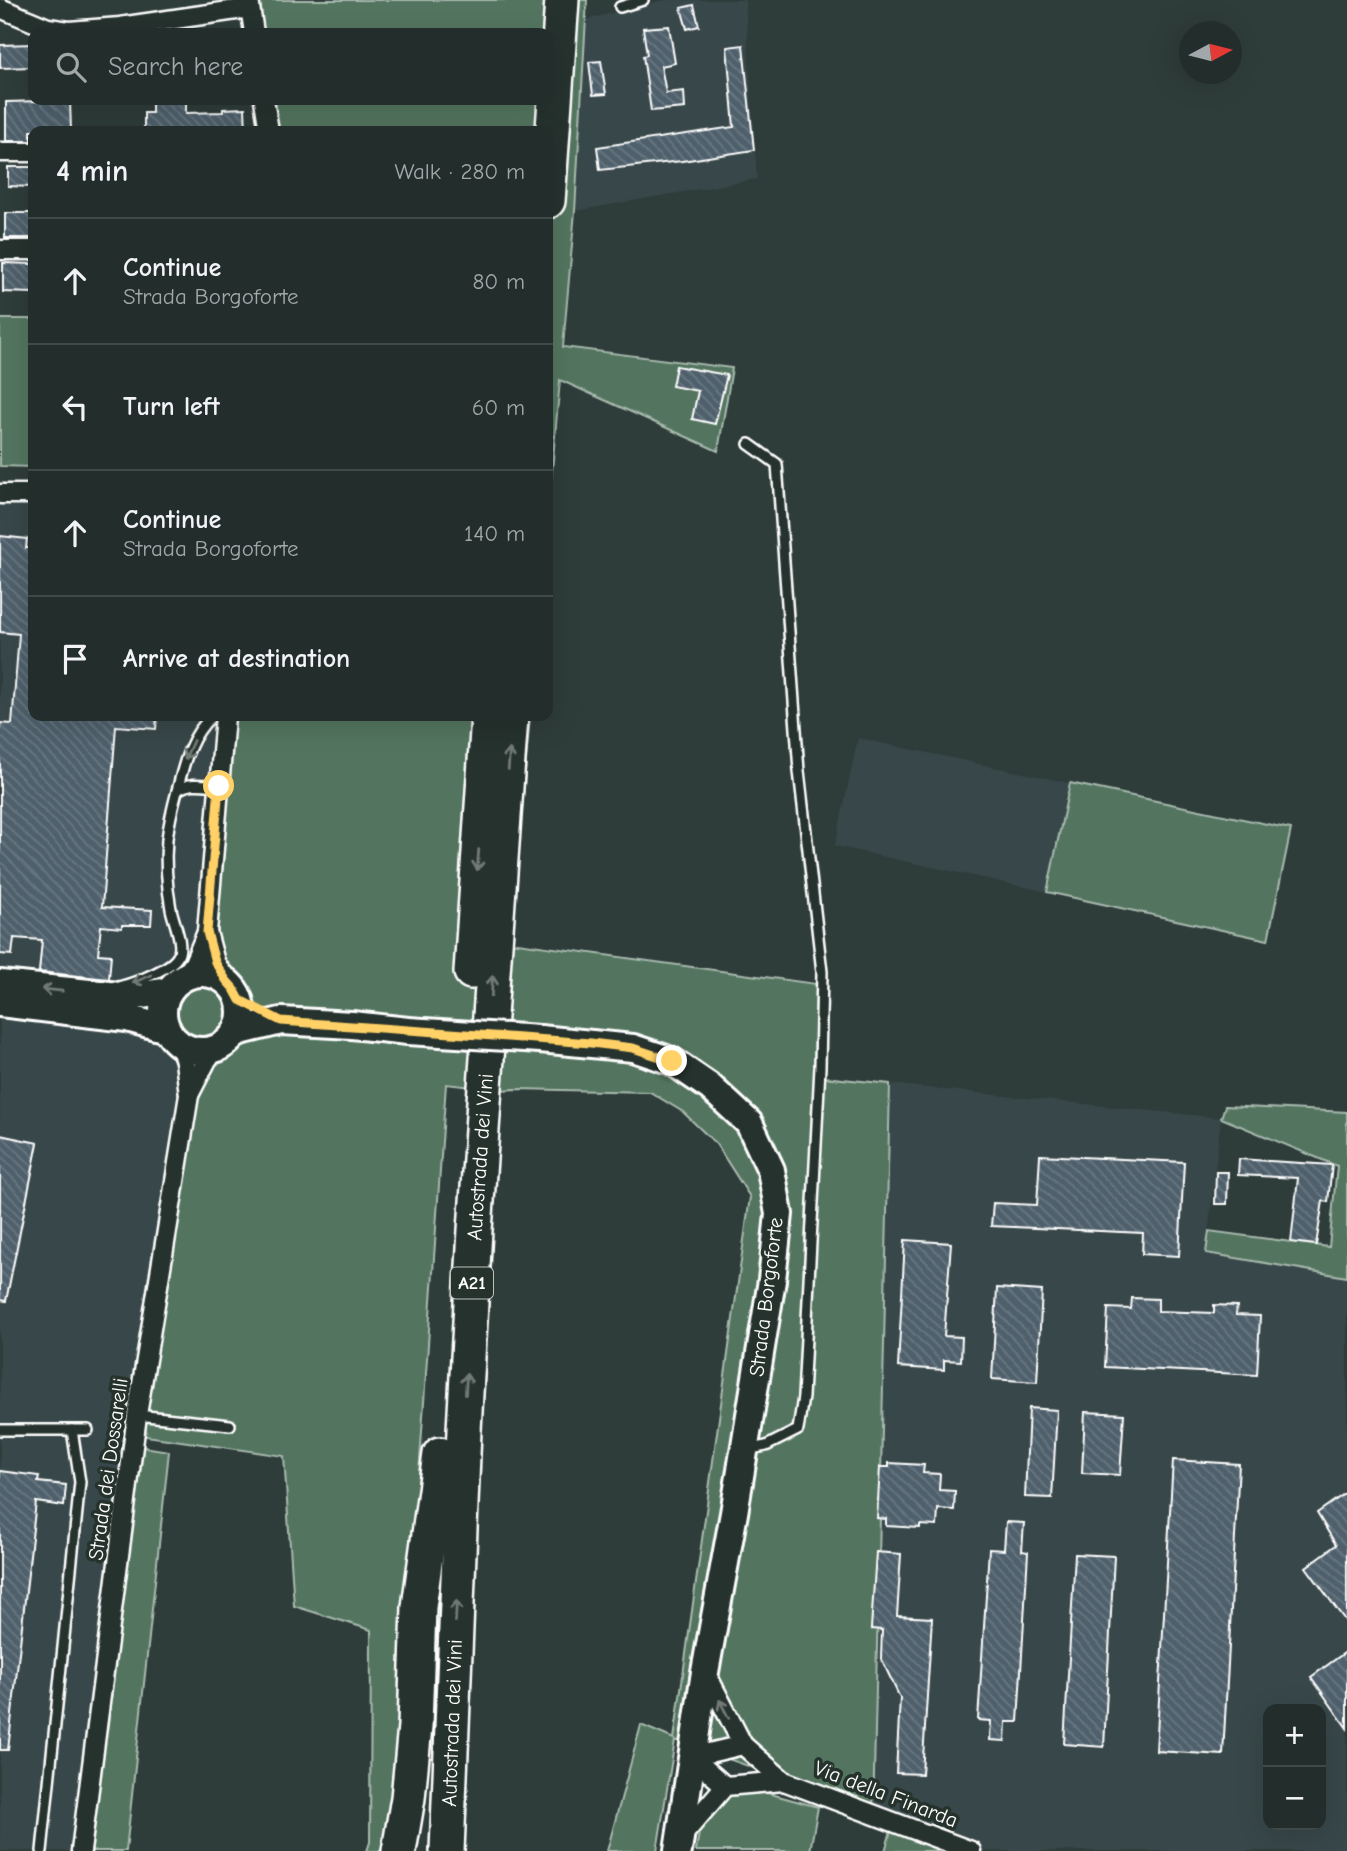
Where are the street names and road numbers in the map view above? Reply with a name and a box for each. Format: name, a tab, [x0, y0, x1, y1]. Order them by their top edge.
street label: Autostrada dei Vini	[462, 1073, 498, 1241]
street label: Strada Borgoforte	[744, 1216, 788, 1378]
road number: A21	[451, 1268, 493, 1298]
street label: Strada dei Dossarelli	[83, 1376, 133, 1562]
street label: Autostrada dei Vini	[437, 1639, 467, 1807]
street label: Via della Finarda	[811, 1756, 961, 1832]

